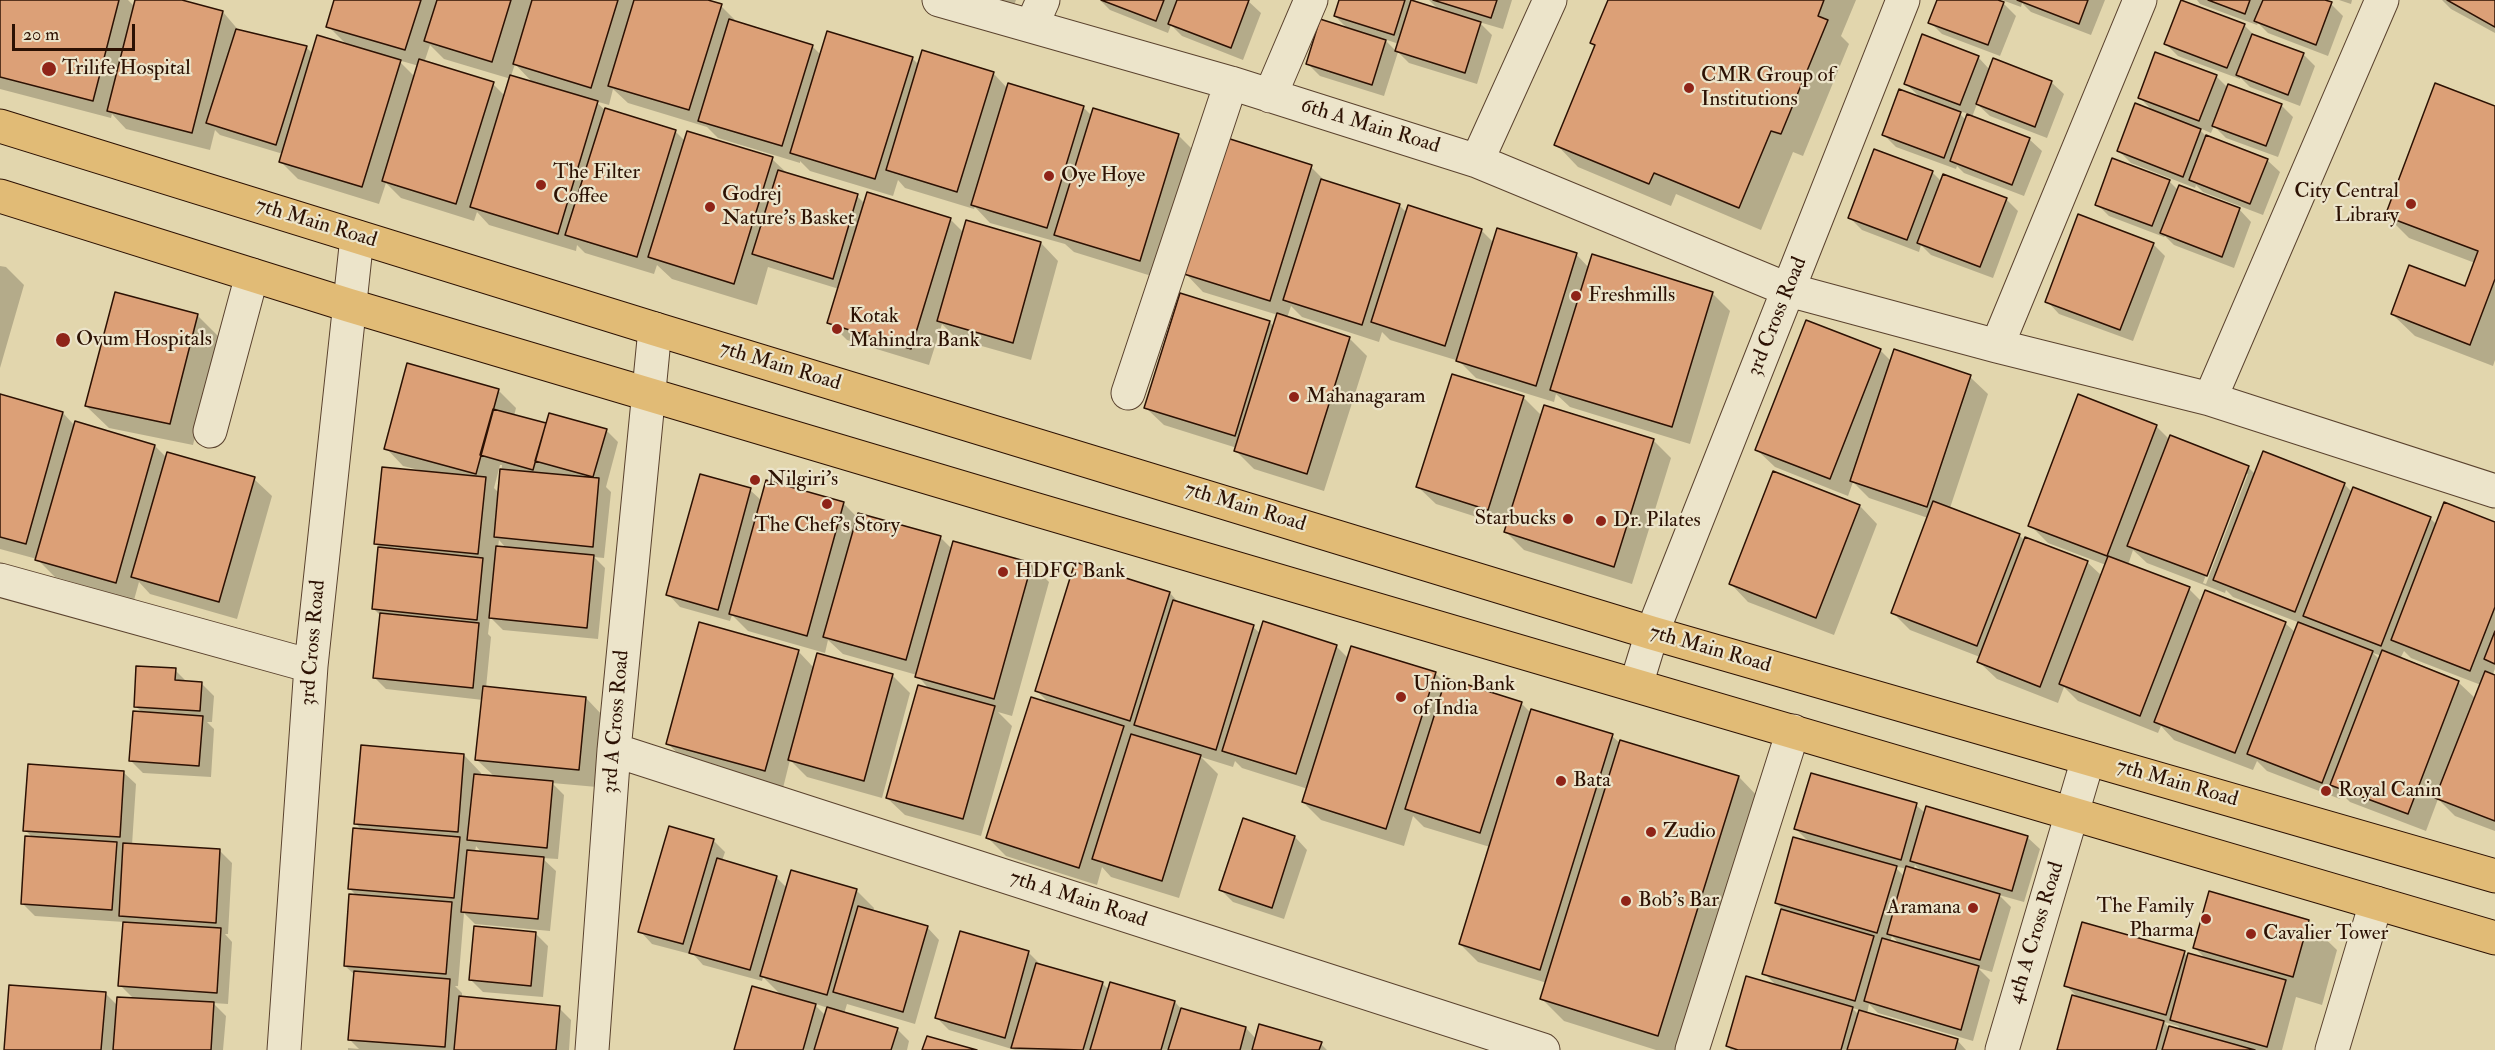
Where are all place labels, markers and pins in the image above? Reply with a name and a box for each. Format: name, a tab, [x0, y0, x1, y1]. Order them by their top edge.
place label: Trilife Hospital	[62, 56, 191, 82]
marker: Trilife Hospital	[40, 60, 58, 78]
place label: CMR Group of Institutions	[1701, 63, 1834, 113]
marker: CMR Group of Institutions	[1682, 81, 1696, 95]
place label: The Filter Coffee	[553, 160, 640, 210]
place label: Oye Hoye	[1061, 163, 1145, 189]
marker: Oye Hoye	[1042, 169, 1056, 183]
marker: The Filter Coffee	[534, 178, 548, 192]
place label: City Central Library	[2294, 179, 2399, 229]
place label: Godrej Nature's Basket	[722, 182, 855, 232]
marker: City Central Library	[2404, 197, 2418, 211]
marker: Godrej Nature's Basket	[703, 200, 717, 214]
place label: Freshmills	[1588, 283, 1675, 309]
marker: Freshmills	[1569, 289, 1583, 303]
place label: Kotak Mahindra Bank	[849, 304, 980, 354]
marker: Kotak Mahindra Bank	[830, 322, 844, 336]
place label: Ovum Hospitals	[76, 327, 212, 353]
marker: Ovum Hospitals	[54, 331, 72, 349]
place label: Mahanagaram	[1306, 384, 1426, 410]
marker: Mahanagaram	[1287, 390, 1301, 404]
place label: Nilgiri's	[767, 467, 838, 493]
marker: Nilgiri's	[748, 473, 762, 487]
marker: The Chef's Story	[820, 497, 834, 511]
place label: Starbucks	[1474, 506, 1556, 532]
place label: Dr. Pilates	[1613, 508, 1701, 534]
marker: Starbucks	[1561, 512, 1575, 526]
place label: The Chef's Story	[754, 513, 900, 539]
marker: Dr. Pilates	[1594, 514, 1608, 528]
place label: HDFC Bank	[1015, 559, 1125, 585]
marker: HDFC Bank	[996, 565, 1010, 579]
place label: Union Bank of India	[1413, 672, 1515, 722]
marker: Union Bank of India	[1394, 690, 1408, 704]
place label: Bata	[1573, 768, 1611, 794]
marker: Bata	[1554, 774, 1568, 788]
place label: Royal Canin	[2338, 778, 2442, 804]
marker: Royal Canin	[2319, 784, 2333, 798]
place label: Zudio	[1663, 819, 1716, 845]
marker: Zudio	[1644, 825, 1658, 839]
place label: Bob's Bar	[1638, 888, 1719, 914]
marker: Bob's Bar	[1619, 894, 1633, 908]
place label: The Family Pharma	[2097, 894, 2194, 944]
place label: Aramana	[1887, 895, 1961, 921]
marker: Aramana	[1966, 901, 1980, 915]
marker: The Family Pharma	[2199, 912, 2213, 926]
place label: Cavalier Tower	[2263, 921, 2388, 947]
marker: Cavalier Tower	[2244, 927, 2258, 941]

